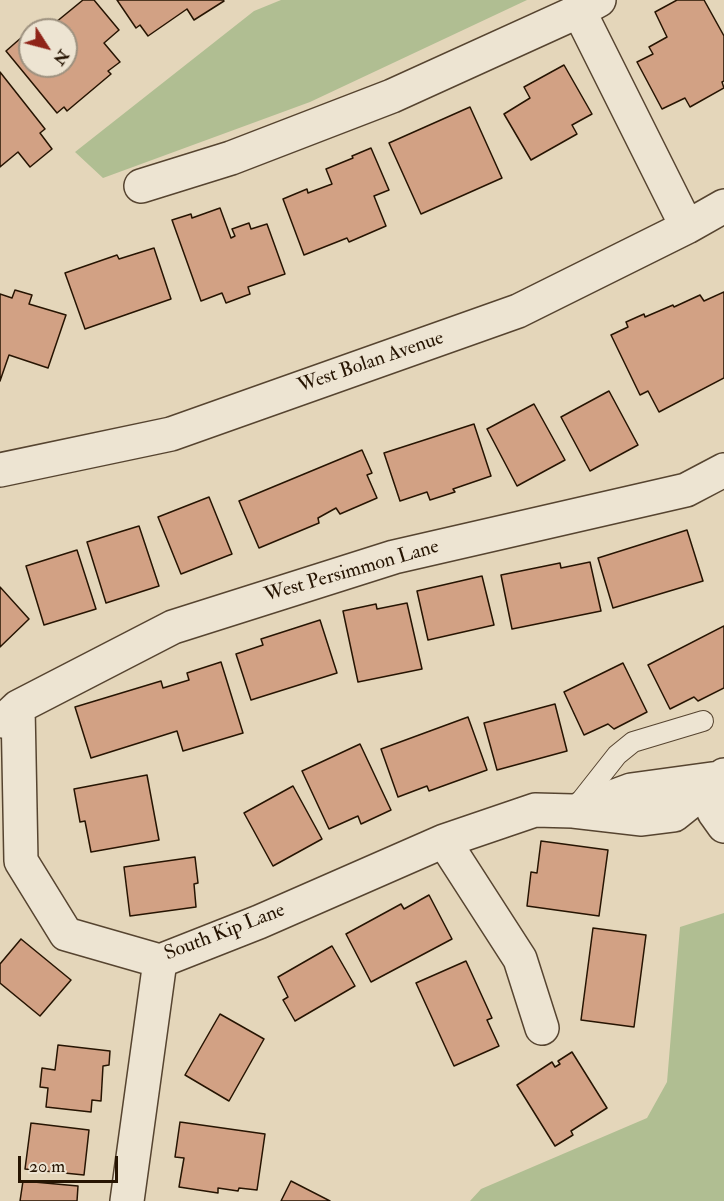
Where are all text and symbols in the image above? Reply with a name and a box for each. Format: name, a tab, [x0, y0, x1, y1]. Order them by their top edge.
north arrow	[18, 18, 78, 78]
text: N	[49, 46, 73, 69]
street label: West Bolan Avenue	[295, 327, 447, 399]
street label: West Persimmon Lane	[262, 536, 442, 608]
street label: South Kip Lane	[161, 899, 289, 967]
scale bar	[21, 1144, 122, 1182]
text: 20 m	[29, 1155, 65, 1178]

